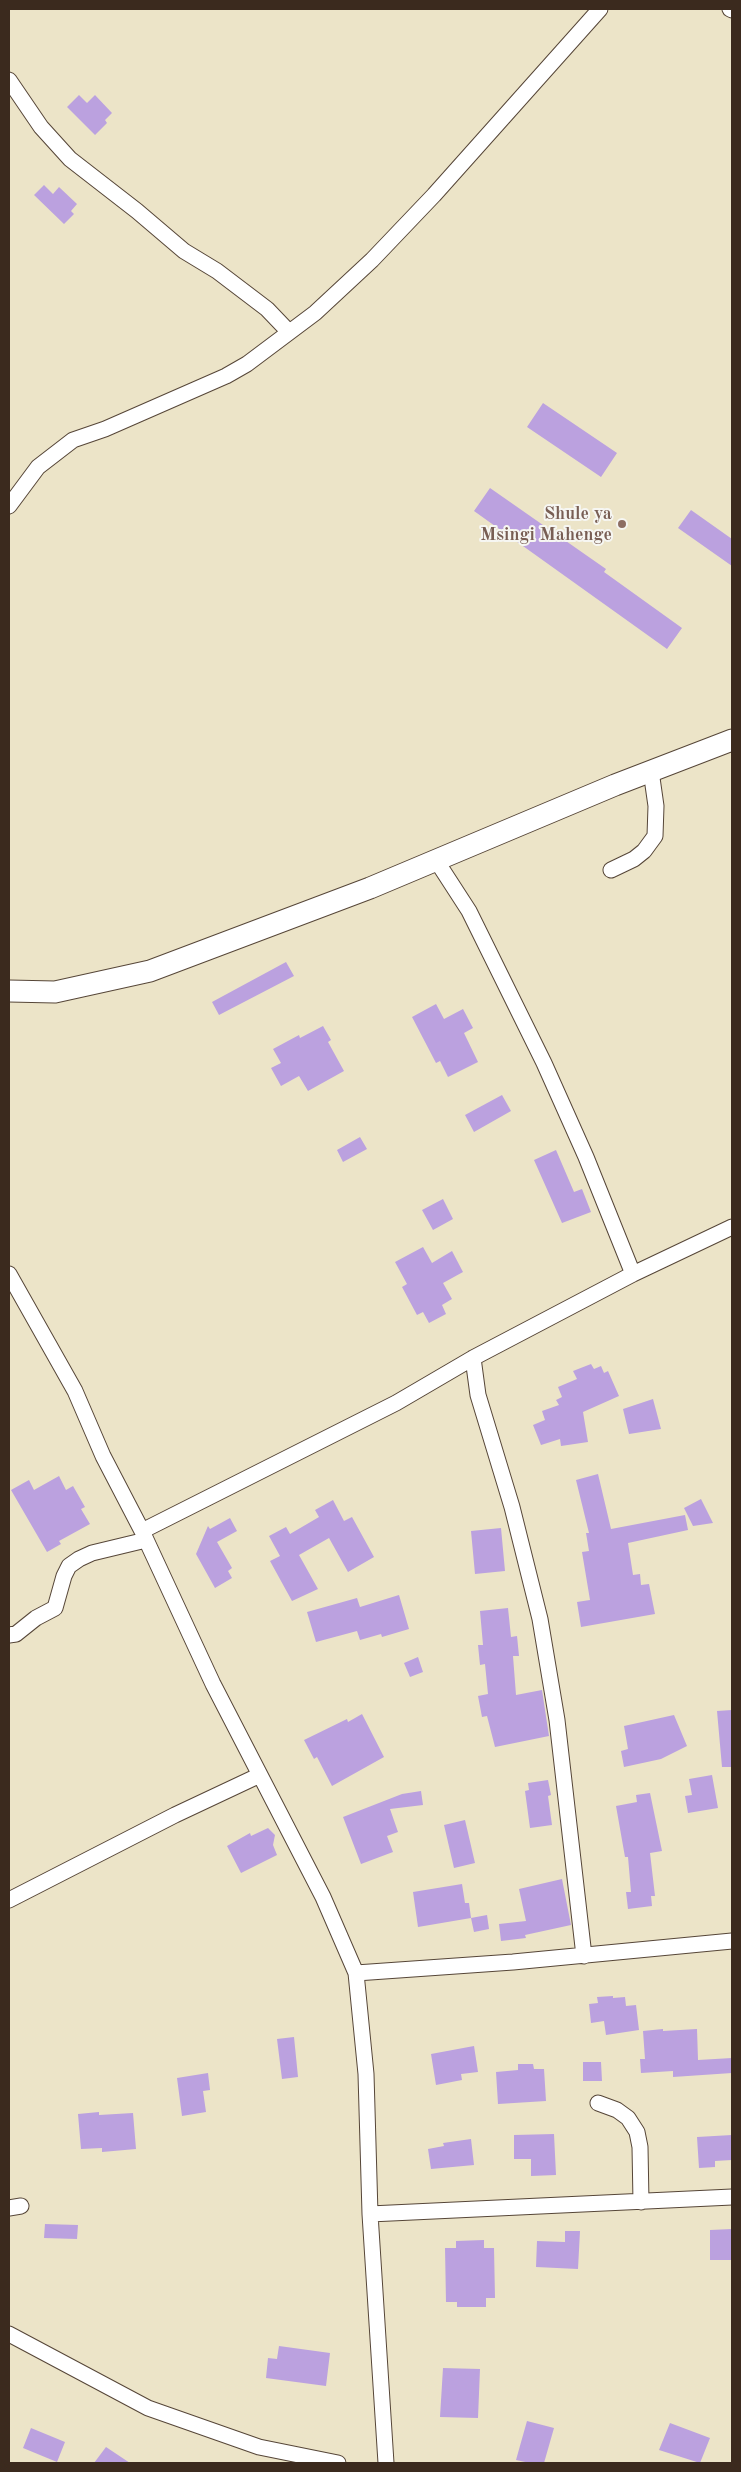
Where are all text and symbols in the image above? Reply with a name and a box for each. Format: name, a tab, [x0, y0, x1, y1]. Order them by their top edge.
place label: Shule ya Msingi Mahenge	[480, 503, 612, 546]
marker: Shule ya Msingi Mahenge	[616, 518, 628, 530]

